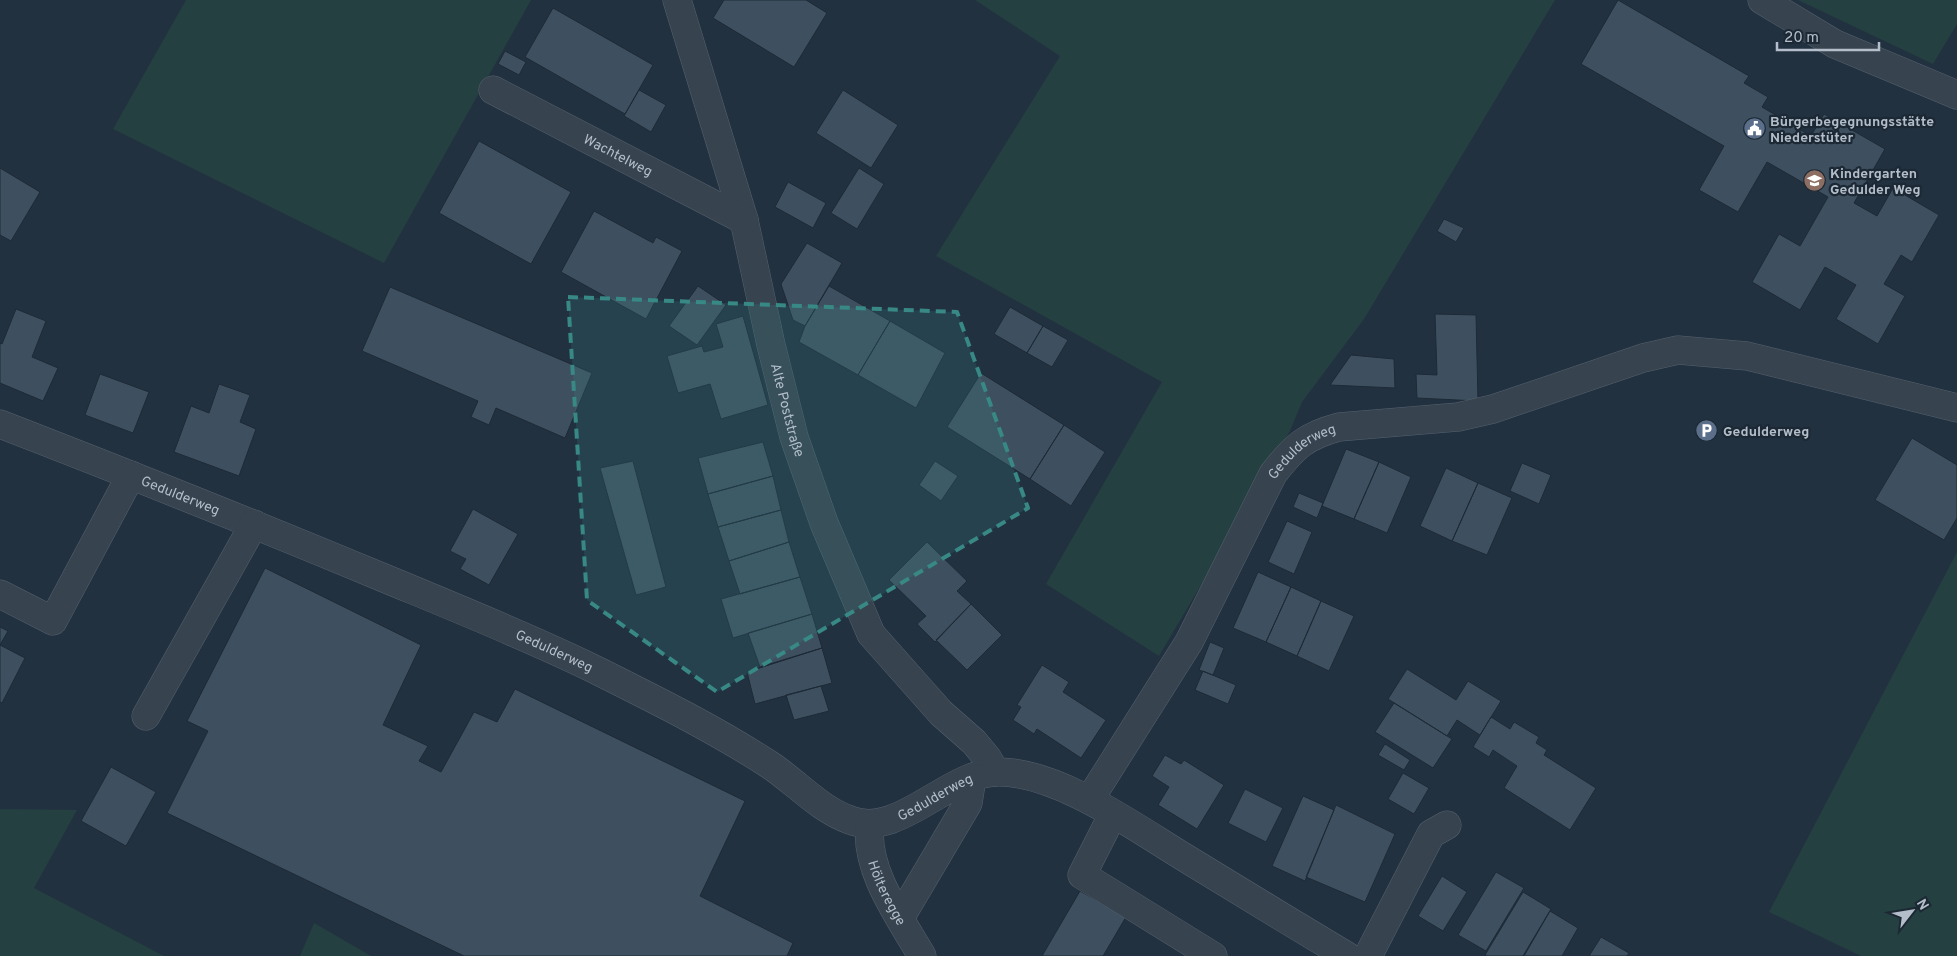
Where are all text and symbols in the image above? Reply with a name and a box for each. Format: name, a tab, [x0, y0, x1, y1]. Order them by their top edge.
scale bar	[1777, 20, 1880, 52]
text: 20 m	[1784, 29, 1819, 48]
place label: Bürgerbegegnungsstätte Niederstüter	[1770, 114, 1934, 147]
public building icon: Bürgerbegegnungsstätte Niederstüter	[1742, 117, 1766, 141]
street label: Wachtelweg	[580, 131, 655, 181]
place label: Kindergarten Gedulder Weg	[1830, 166, 1921, 199]
school or university icon: Kindergarten Gedulder Weg	[1802, 169, 1826, 193]
street label: Alte Poststraße	[766, 362, 807, 460]
parking icon: Gedulderweg	[1695, 419, 1719, 443]
street label: Gedulderweg	[1265, 421, 1338, 483]
place label: Gedulderweg	[1723, 424, 1809, 441]
street label: Gedulderweg	[138, 473, 222, 520]
street label: Gedulderweg	[512, 627, 595, 677]
street label: Gedulderweg	[895, 771, 976, 826]
street label: Hölteregge	[863, 858, 909, 929]
north arrow	[1887, 886, 1937, 936]
text: N	[1912, 896, 1932, 914]

